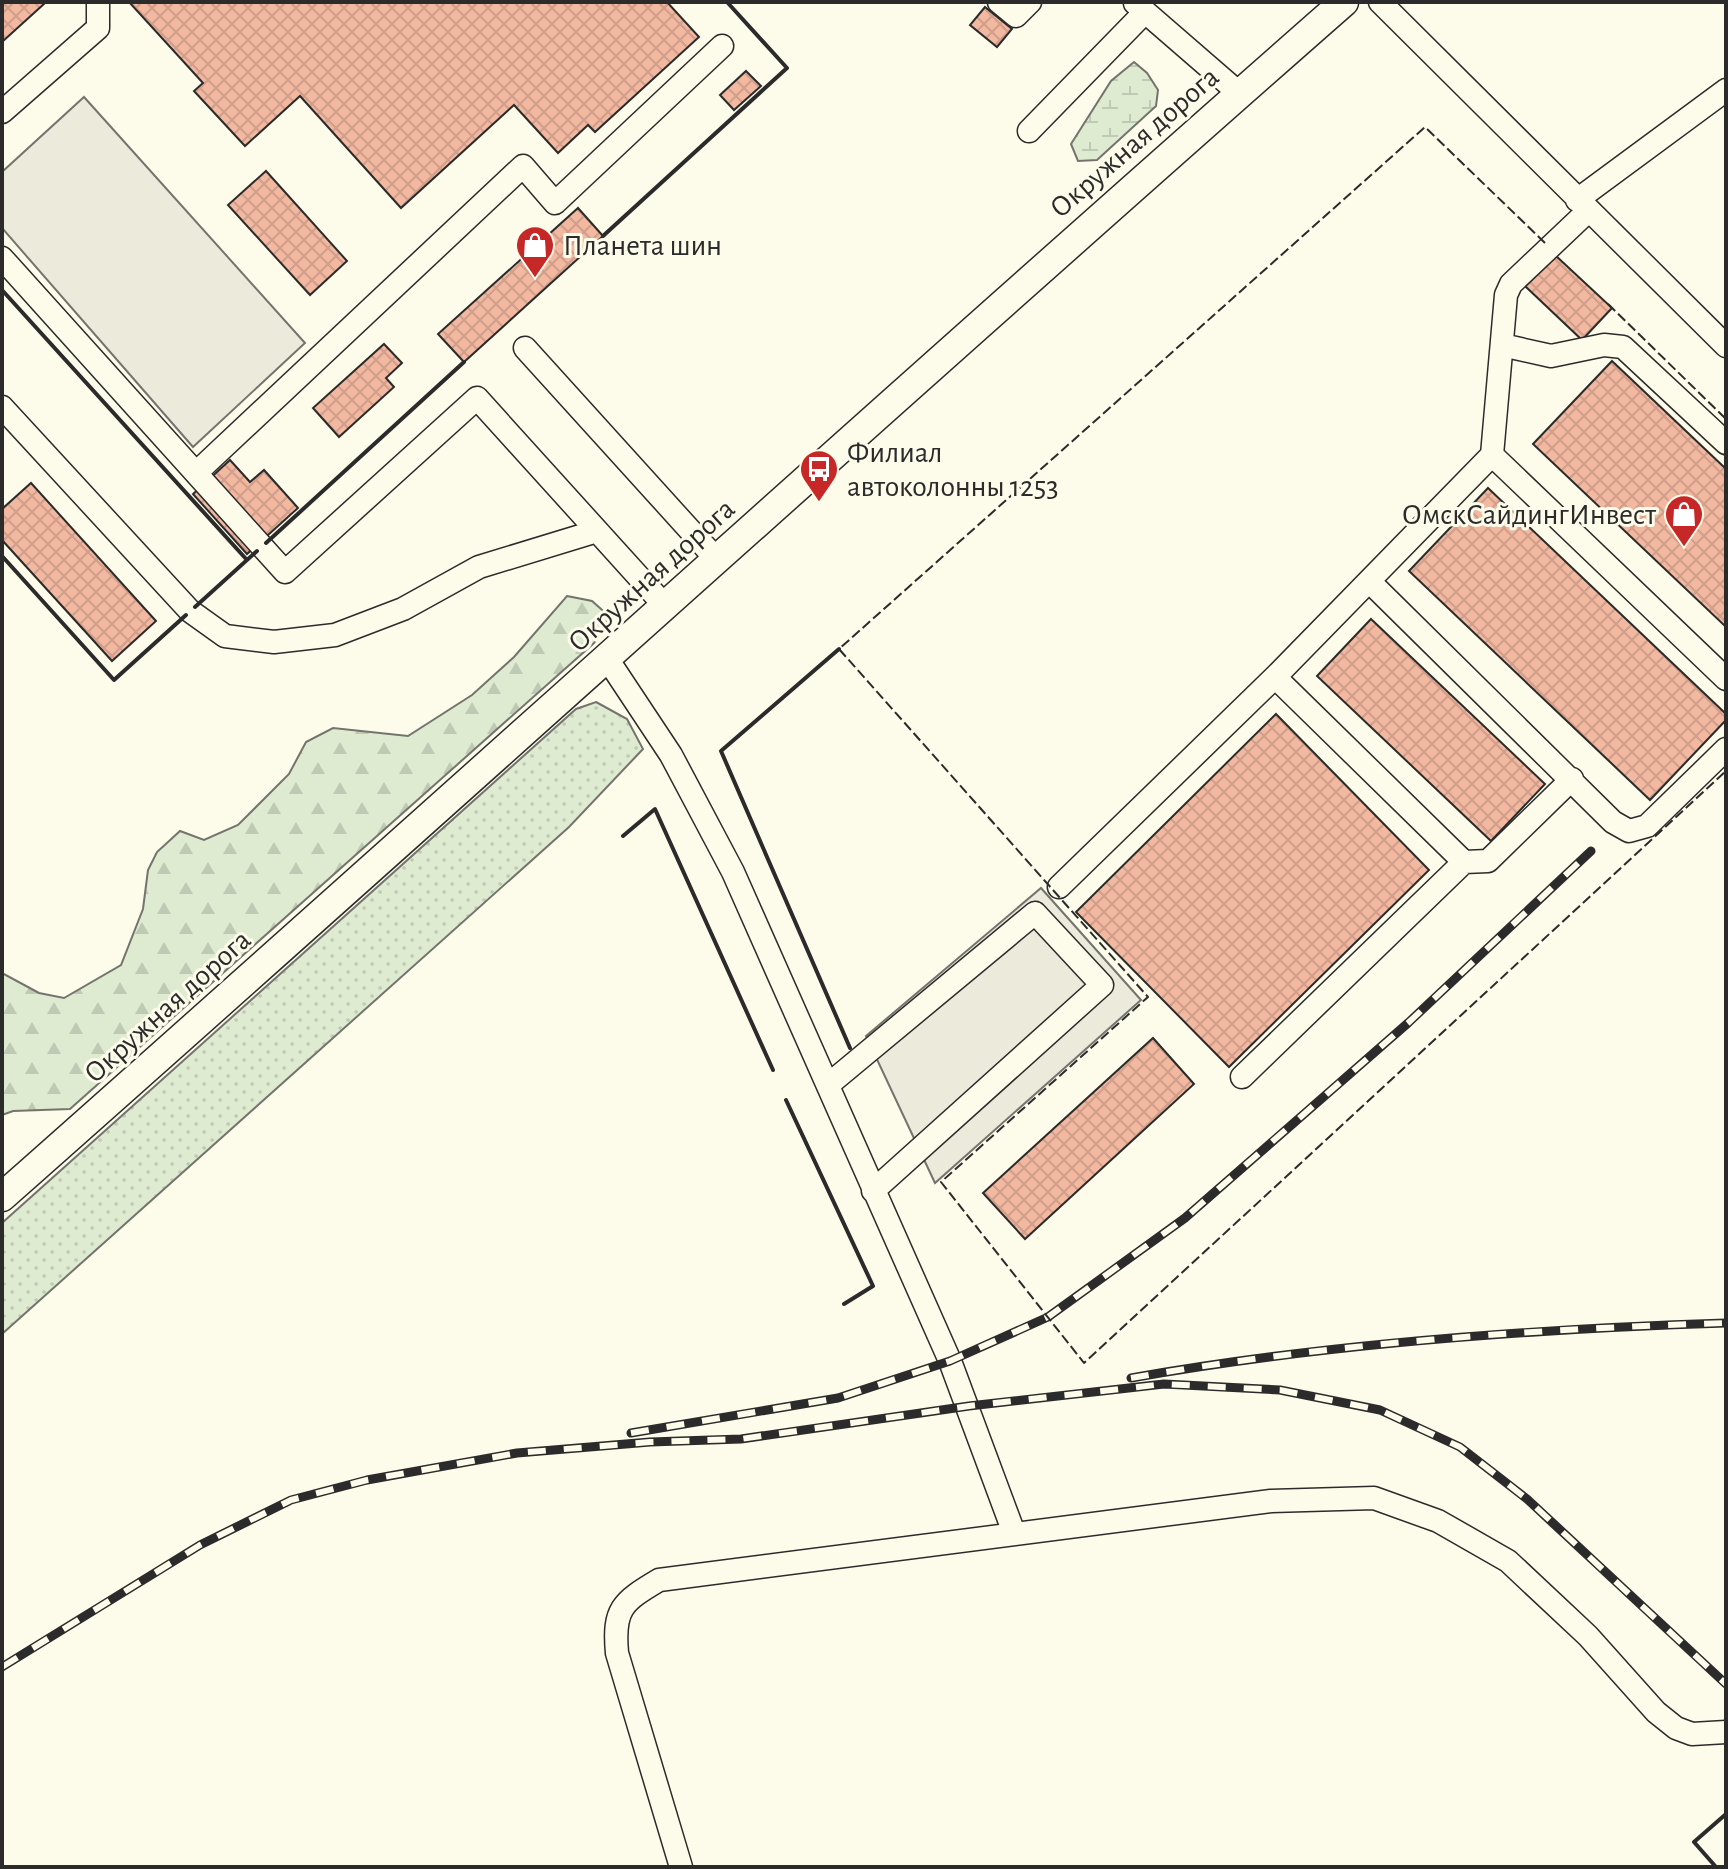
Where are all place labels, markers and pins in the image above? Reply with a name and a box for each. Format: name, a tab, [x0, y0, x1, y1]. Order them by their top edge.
shop icon: Планета шин	[514, 224, 556, 279]
place label: Планета шин	[563, 231, 722, 261]
place label: Филиал автоколонны 1253	[847, 438, 1059, 502]
bus stop icon: Филиал автоколонны 1253	[798, 448, 840, 503]
shop icon: ОмскСайдингИнвест	[1663, 493, 1705, 548]
place label: ОмскСайдингИнвест	[1402, 500, 1656, 530]

